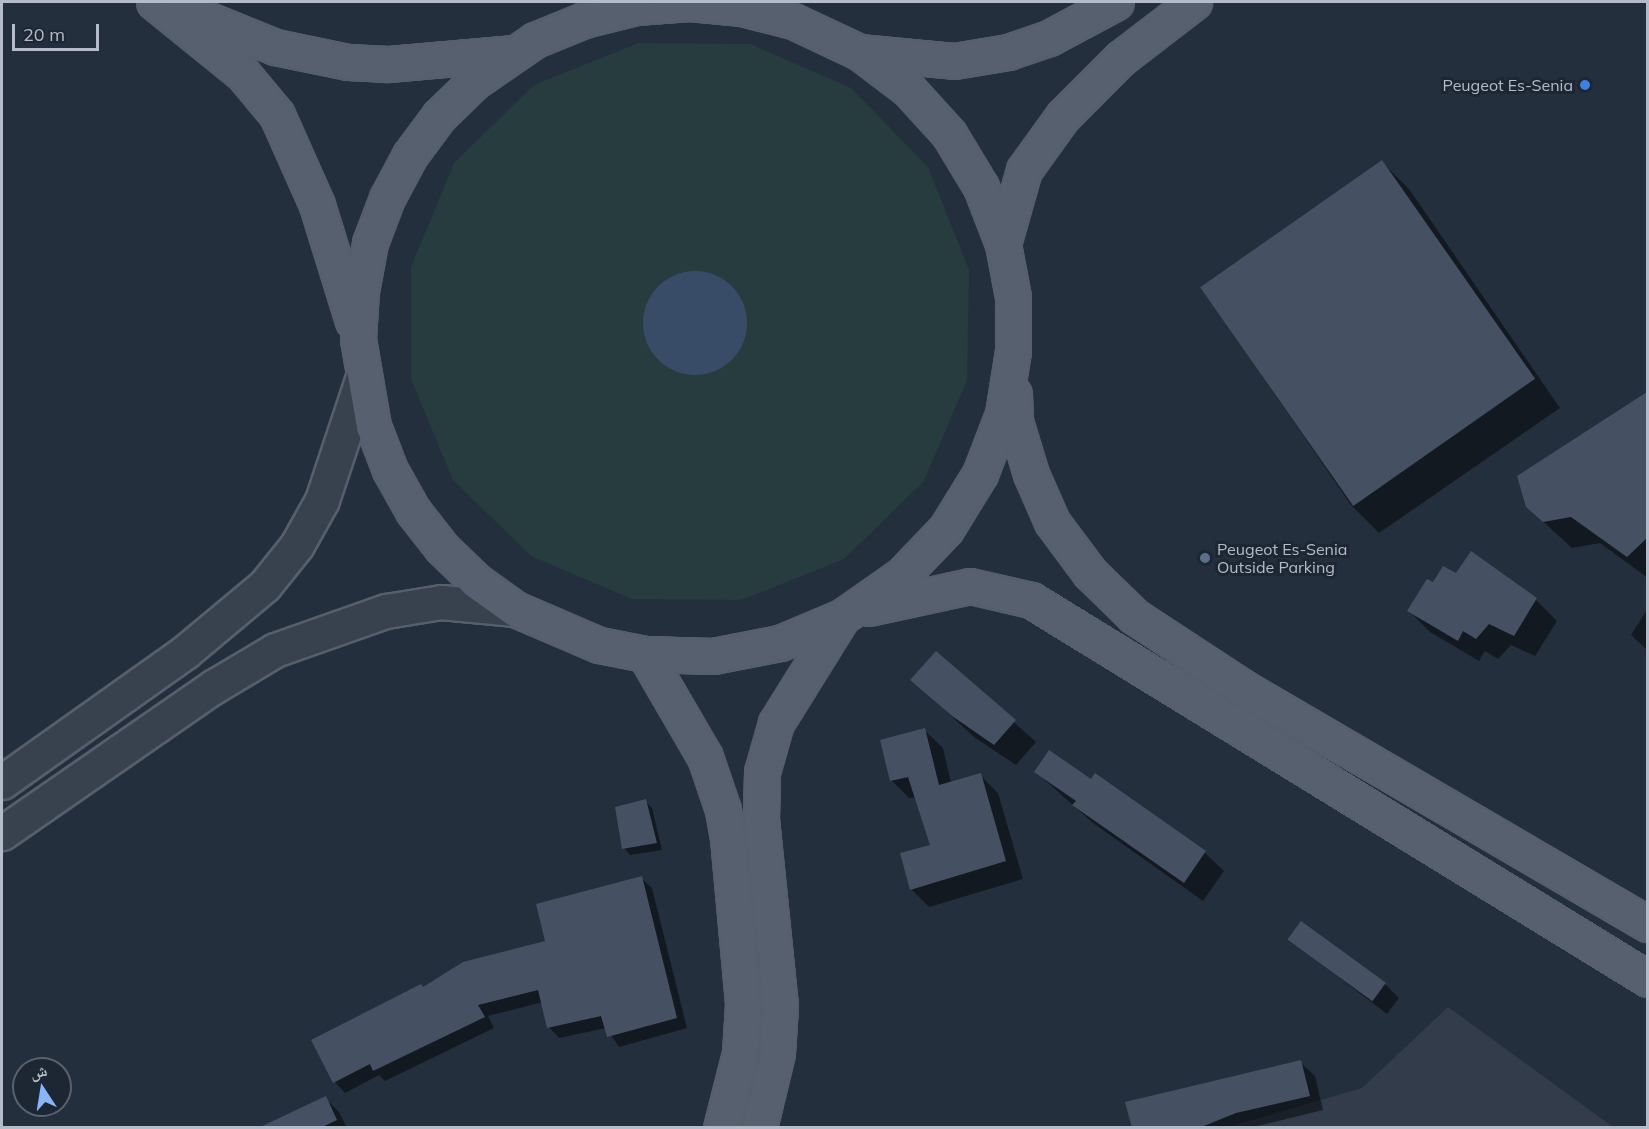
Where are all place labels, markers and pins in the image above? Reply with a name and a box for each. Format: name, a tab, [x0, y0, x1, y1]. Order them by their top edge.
place label: Peugeot Es-Senia	[1443, 75, 1573, 95]
marker: Peugeot Es-Senia	[1578, 78, 1592, 92]
place label: Peugeot Es-Senia Outside Parking	[1217, 539, 1347, 577]
marker: Peugeot Es-Senia Outside Parking	[1198, 551, 1212, 565]

